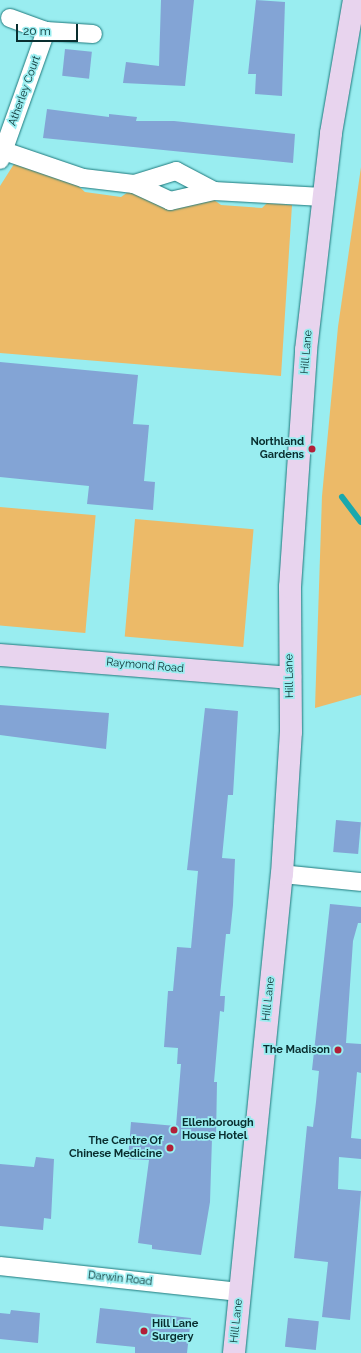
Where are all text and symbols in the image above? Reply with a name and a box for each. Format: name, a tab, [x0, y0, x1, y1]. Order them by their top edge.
scale bar	[18, 16, 80, 42]
text: 20 m	[23, 24, 51, 38]
street label: Atherley Court	[6, 54, 44, 128]
street label: Hill Lane	[298, 329, 316, 375]
place label: Northland Gardens	[250, 436, 304, 462]
marker: Northland Gardens	[307, 444, 317, 454]
street label: Hill Lane	[283, 654, 297, 698]
street label: Raymond Road	[106, 656, 184, 676]
street label: Hill Lane	[260, 976, 278, 1022]
place label: The Madison	[263, 1043, 330, 1057]
marker: The Madison	[333, 1045, 343, 1055]
place label: Ellenborough House Hotel	[182, 1117, 254, 1143]
marker: Ellenborough House Hotel	[169, 1125, 179, 1135]
place label: The Centre Of Chinese Medicine	[69, 1135, 162, 1161]
marker: The Centre Of Chinese Medicine	[165, 1143, 175, 1153]
street label: Darwin Road	[87, 1269, 153, 1289]
street label: Hill Lane	[228, 1298, 246, 1344]
place label: Hill Lane Surgery	[152, 1318, 199, 1344]
marker: Hill Lane Surgery	[139, 1326, 149, 1336]

